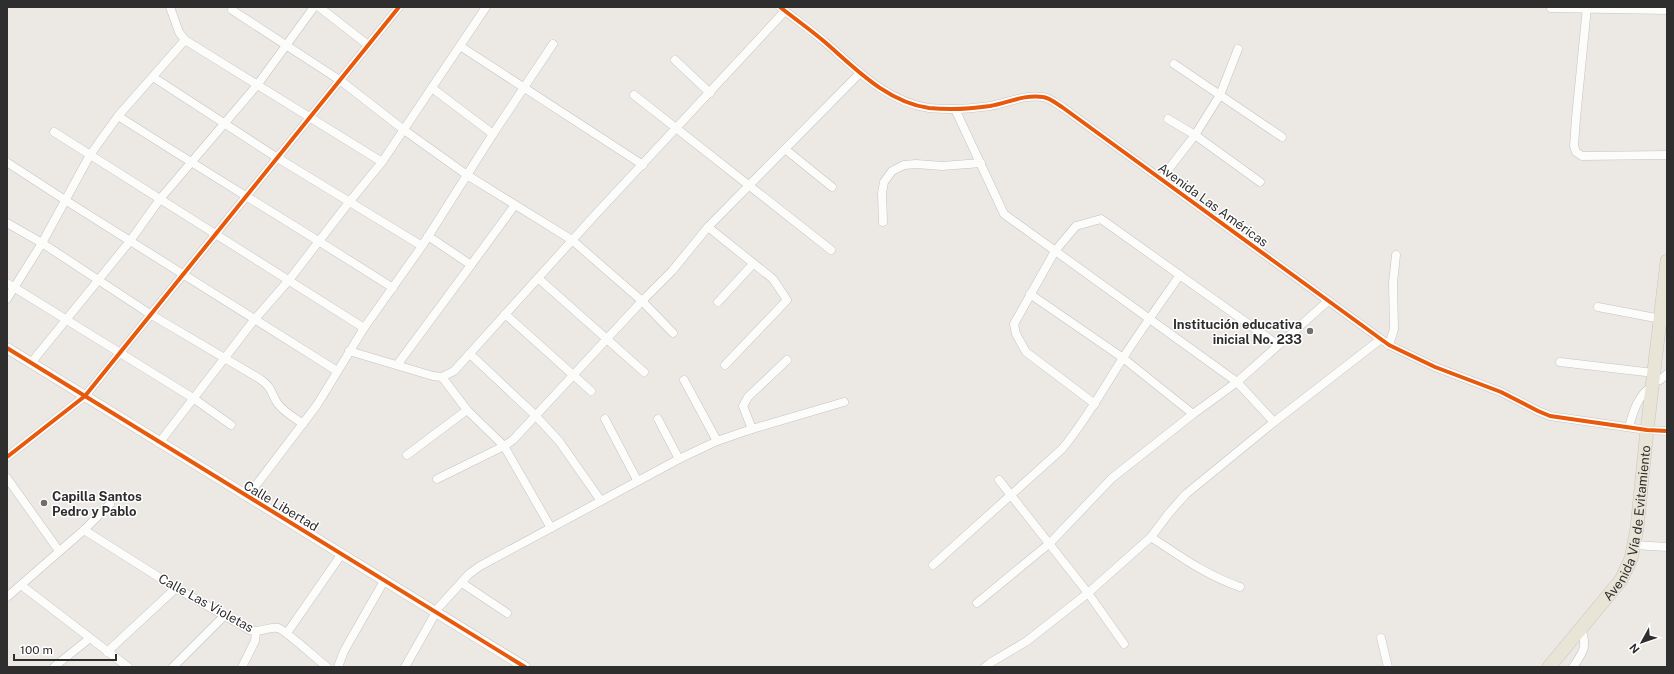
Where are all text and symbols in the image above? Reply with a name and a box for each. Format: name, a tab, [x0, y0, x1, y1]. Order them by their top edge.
street label: Avenida Las Américas	[1155, 160, 1271, 250]
place label: Institución educativa inicial No. 233	[1173, 317, 1302, 347]
marker: Institución educativa inicial No. 233	[1305, 326, 1315, 336]
street label: Avenida Vía de Evitamiento	[1600, 444, 1653, 603]
street label: Calle Libertad	[241, 478, 321, 534]
place label: Capilla Santos Pedro y Pablo	[52, 489, 142, 519]
marker: Capilla Santos Pedro y Pablo	[39, 498, 49, 508]
street label: Calle Las Violetas	[156, 571, 256, 635]
north arrow	[1622, 622, 1662, 662]
scale bar	[14, 636, 116, 662]
text: N	[1627, 641, 1642, 656]
text: 100 m	[20, 643, 53, 657]

